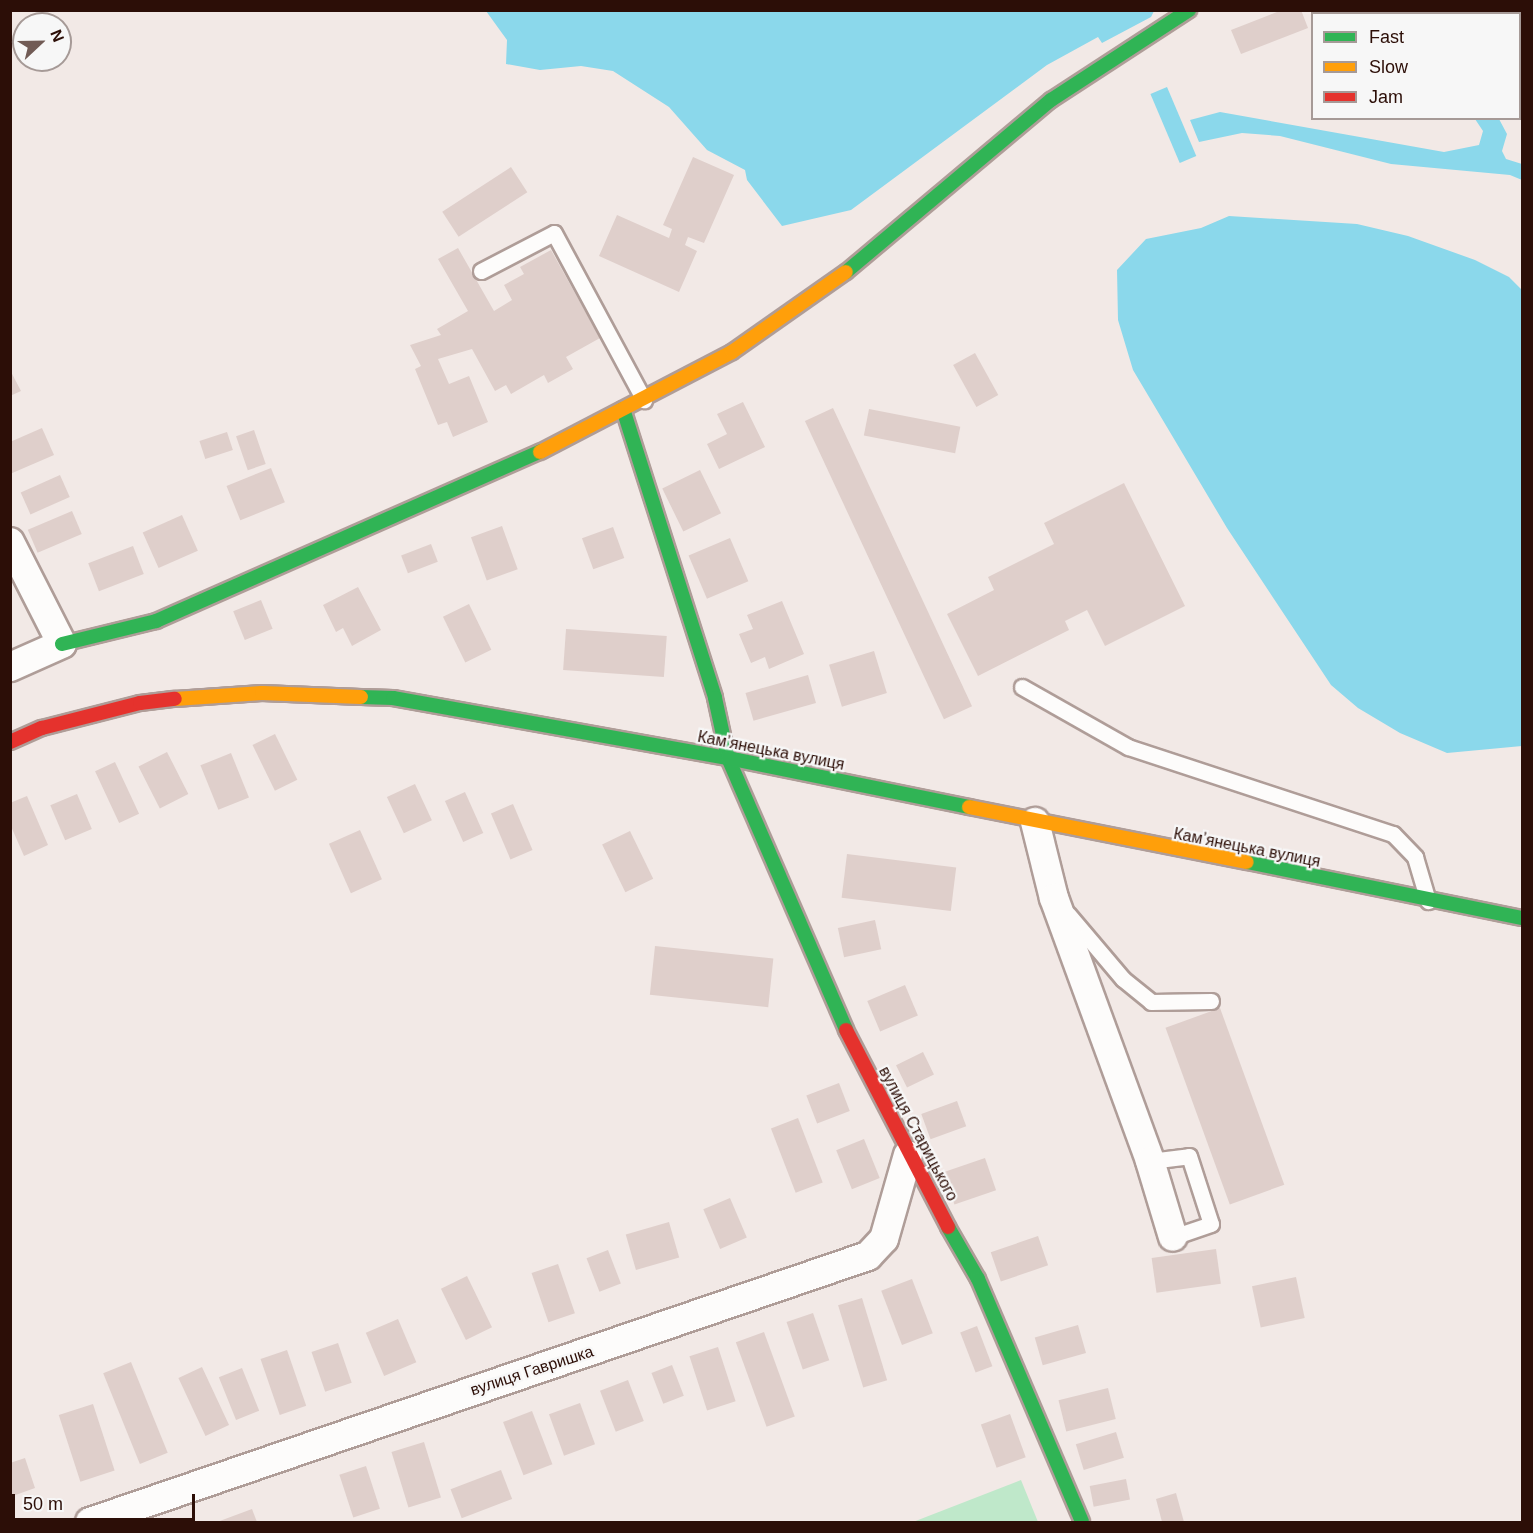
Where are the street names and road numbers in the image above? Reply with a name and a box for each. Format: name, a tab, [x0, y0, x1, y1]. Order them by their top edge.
street label: Камʼянецька вулиця	[696, 727, 846, 775]
street label: Камʼянецька вулиця	[1172, 824, 1322, 872]
street label: вулиця Старицького	[874, 1063, 962, 1205]
street label: вулиця Гавришка	[468, 1342, 596, 1400]

